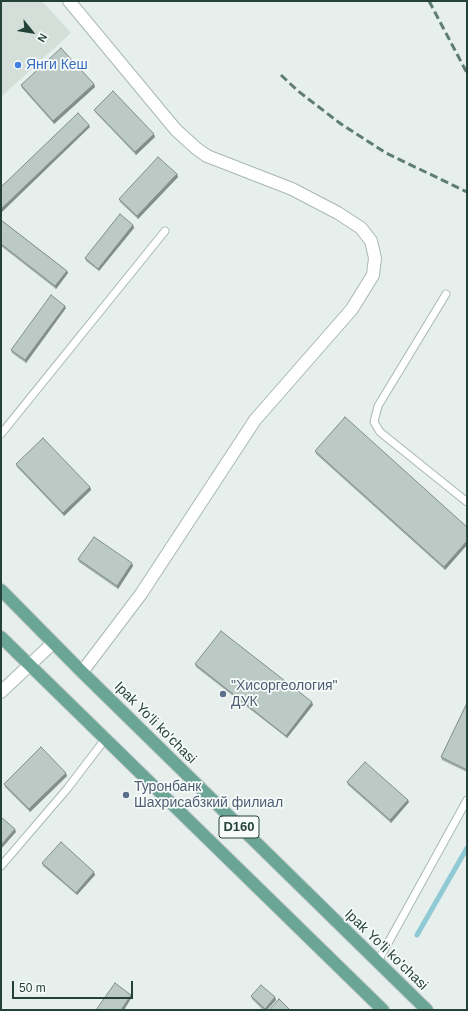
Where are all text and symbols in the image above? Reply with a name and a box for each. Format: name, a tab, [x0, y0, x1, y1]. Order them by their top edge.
north arrow	[12, 12, 52, 52]
text: N	[35, 32, 50, 44]
place label: Янги Кеш	[26, 57, 88, 73]
marker: Янги Кеш	[13, 60, 23, 70]
street label: Ipak Yo'li ko'chasi	[110, 678, 200, 768]
place label: "Хисоргеология" ДУК	[231, 678, 338, 710]
marker: "Хисоргеология" ДУК	[218, 689, 228, 699]
place label: Туронбанк Шахрисабзкий филиал	[134, 779, 283, 812]
marker: Туронбанк Шахрисабзкий филиал	[121, 790, 131, 800]
road number: D160	[219, 816, 259, 838]
street label: Ipak Yo'li ko'chasi	[341, 906, 431, 994]
scale bar	[14, 973, 135, 999]
text: 50 m	[19, 981, 46, 995]

